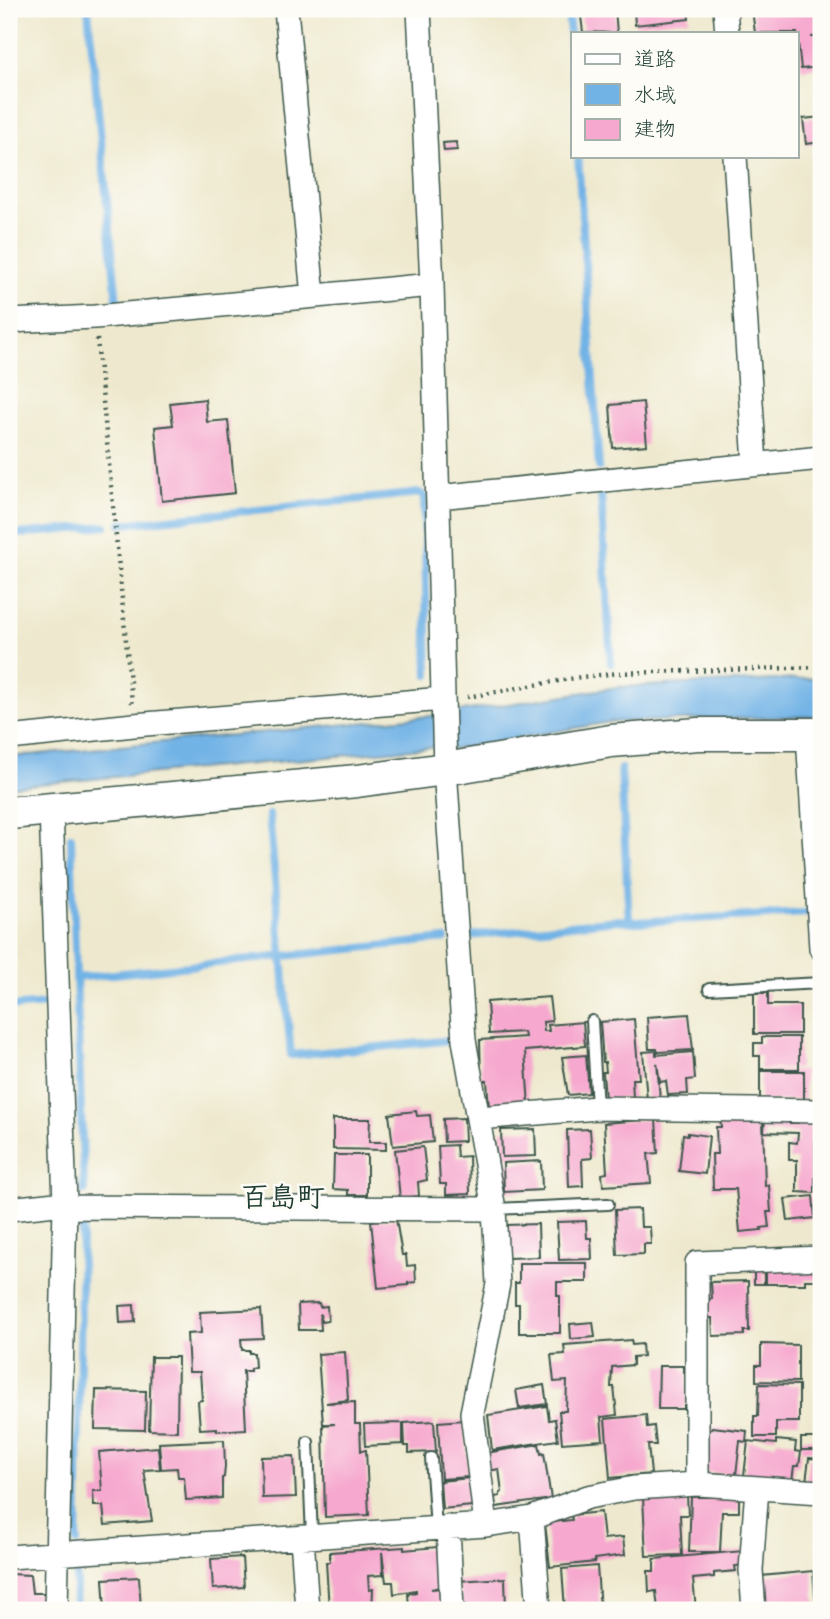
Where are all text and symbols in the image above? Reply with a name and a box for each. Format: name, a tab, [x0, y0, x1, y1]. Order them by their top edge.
legend	[571, 32, 798, 158]
text: 道路	[634, 44, 676, 71]
text: 水域	[634, 80, 676, 107]
text: 建物	[634, 114, 676, 141]
district label: 百島町	[241, 1177, 325, 1213]

